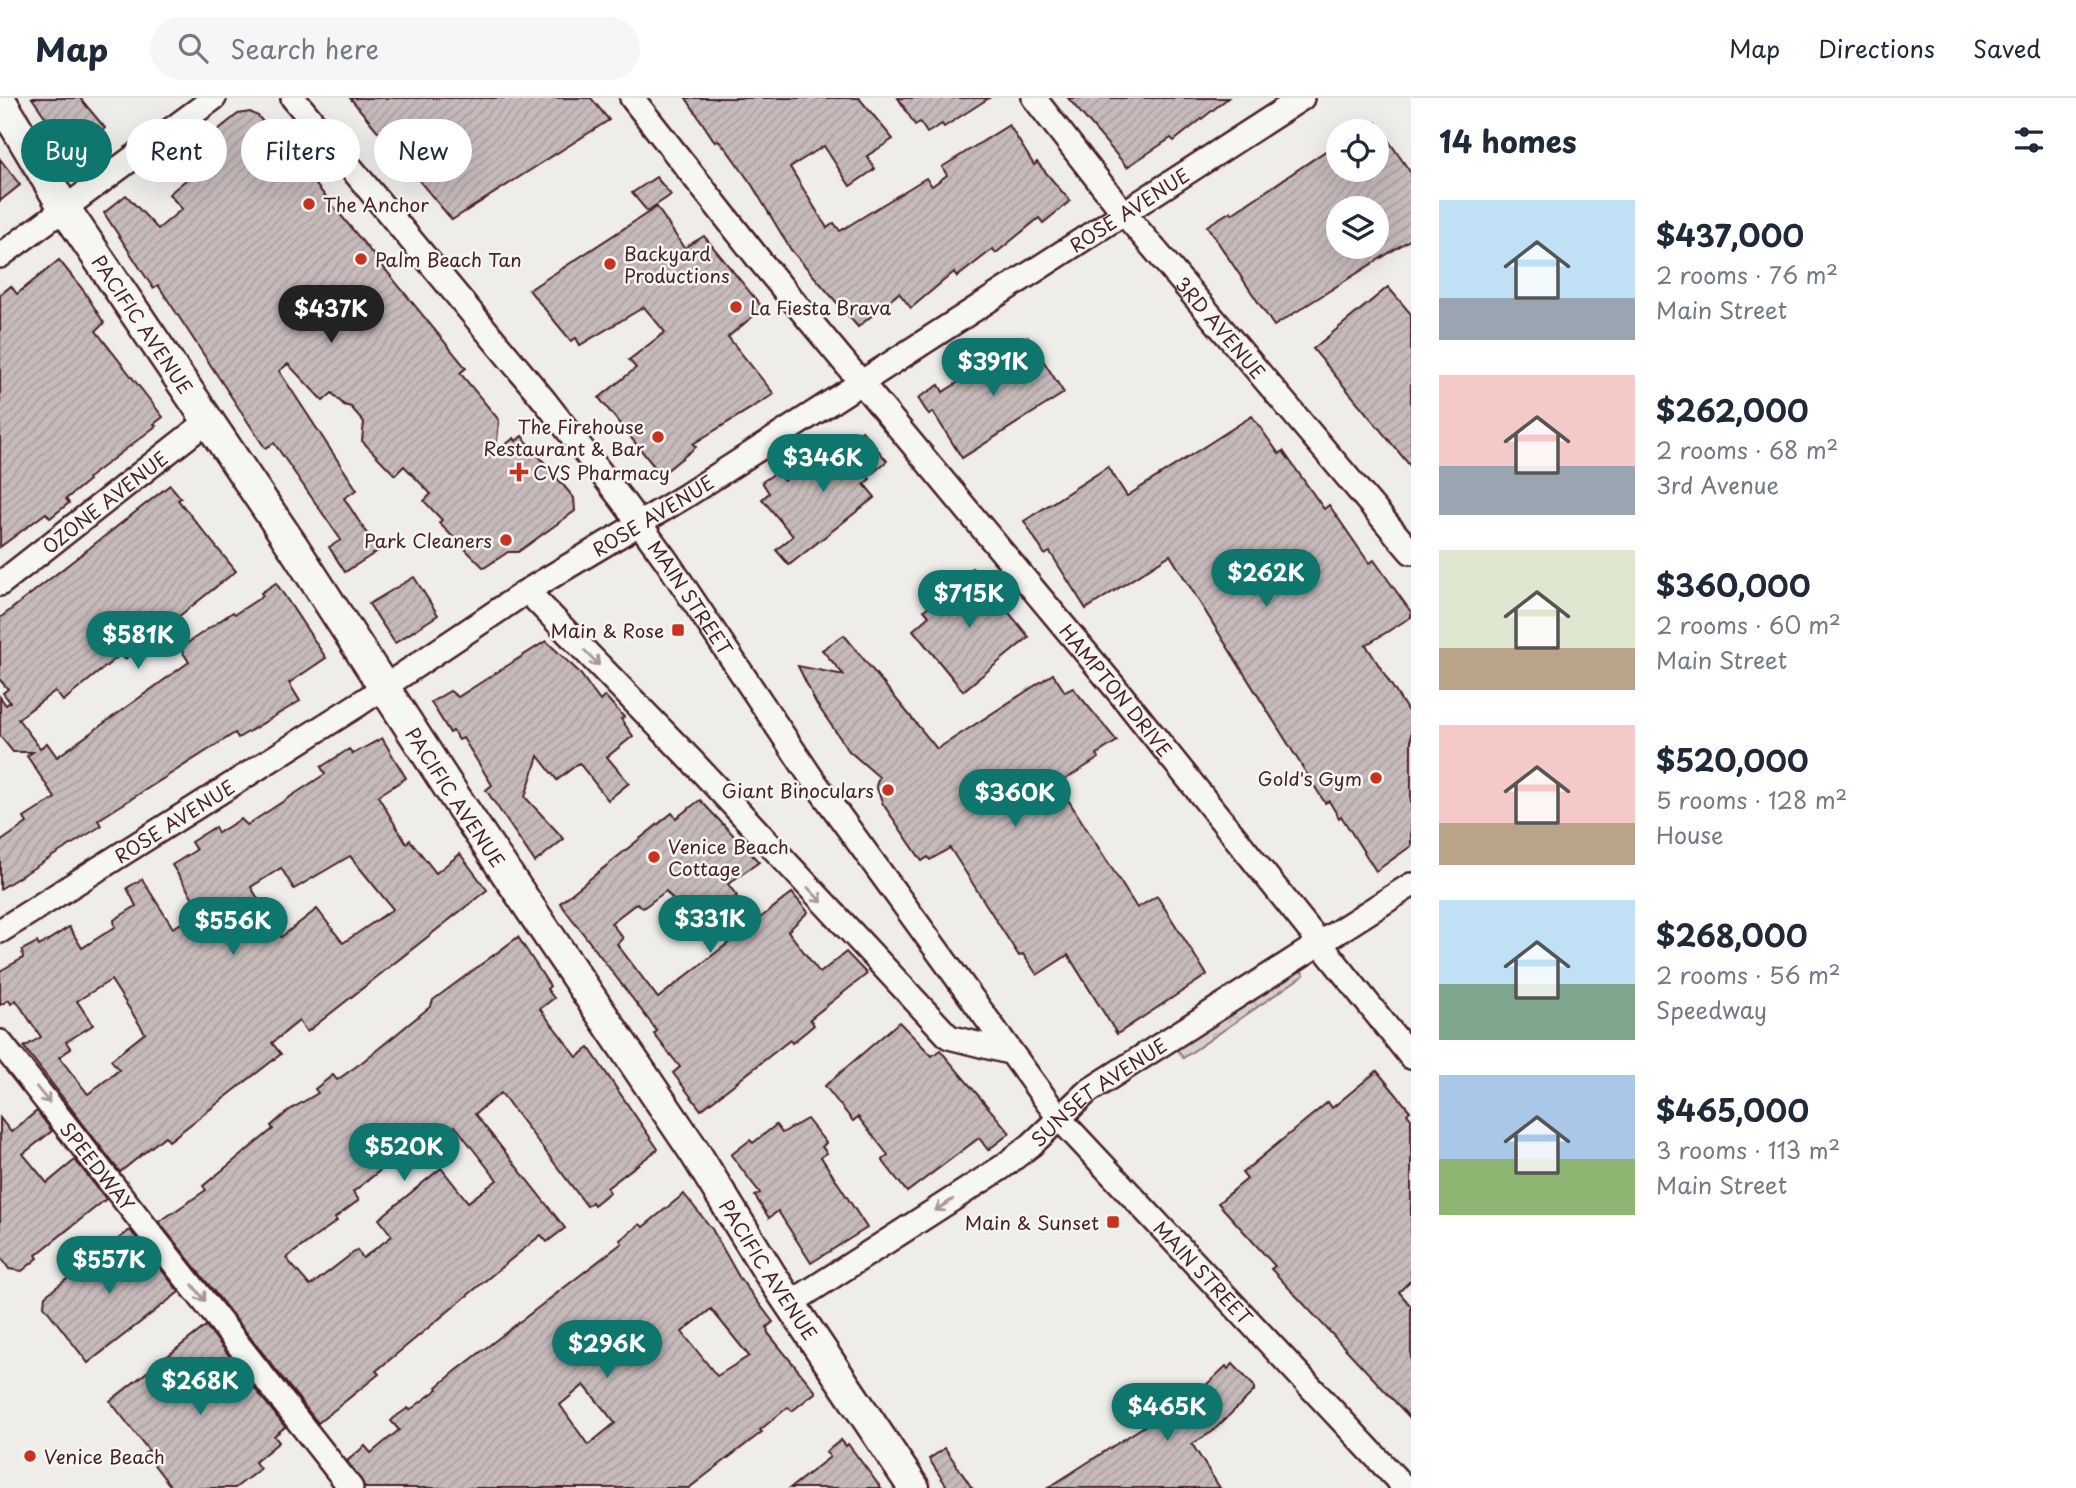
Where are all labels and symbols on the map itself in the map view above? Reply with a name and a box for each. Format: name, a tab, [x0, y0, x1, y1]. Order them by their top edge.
street label: ROSE AVENUE	[1064, 161, 1195, 259]
place label: The Anchor	[323, 190, 429, 218]
marker: The Anchor	[301, 196, 317, 212]
place label: Backyard Productions	[624, 239, 730, 289]
place label: Palm Beach Tan	[375, 245, 522, 273]
street label: PACIFIC AVENUE	[86, 249, 200, 399]
marker: Palm Beach Tan	[353, 251, 369, 267]
marker: Backyard Productions	[602, 256, 618, 272]
street label: 3RD AVENUE	[1169, 270, 1272, 385]
pin: $437K	[282, 286, 380, 345]
place label: La Fiesta Brava	[750, 293, 891, 321]
marker: La Fiesta Brava	[728, 299, 744, 315]
pin: $391K	[944, 338, 1042, 398]
place label: The Firehouse Restaurant & Bar	[483, 412, 644, 462]
marker: The Firehouse Restaurant & Bar	[650, 429, 666, 445]
pin: $346K	[774, 434, 872, 494]
street label: OZONE AVENUE	[36, 444, 173, 560]
place label: CVS Pharmacy	[533, 458, 670, 486]
marker: CVS Pharmacy	[511, 464, 527, 480]
street label: ROSE AVENUE	[587, 467, 719, 563]
place label: Park Cleaners	[364, 526, 492, 554]
marker: Park Cleaners	[498, 532, 514, 548]
street label: MAIN STREET	[642, 534, 740, 661]
pin: $262K	[1217, 550, 1315, 609]
pin: $715K	[920, 570, 1018, 630]
pin: $581K	[89, 612, 187, 671]
place label: Main & Rose	[550, 616, 664, 644]
street label: HAMPTON DRIVE	[1053, 618, 1179, 763]
marker: Main & Rose	[670, 622, 686, 638]
one-way arrow	[584, 649, 601, 666]
street label: PACIFIC AVENUE	[399, 722, 512, 872]
place label: Gold's Gym	[1257, 764, 1362, 792]
pin: $360K	[966, 770, 1064, 829]
marker: Gold's Gym	[1368, 770, 1384, 786]
street label: ROSE AVENUE	[108, 772, 240, 870]
place label: Giant Binoculars	[722, 776, 874, 804]
marker: Giant Binoculars	[880, 782, 896, 798]
place label: Venice Beach Cottage	[668, 832, 789, 882]
marker: Venice Beach Cottage	[646, 849, 662, 865]
one-way arrow	[807, 886, 824, 903]
pin: $331K	[661, 896, 759, 955]
pin: $556K	[184, 898, 282, 957]
street label: SUNSET AVENUE	[1024, 1031, 1172, 1153]
one-way arrow	[35, 1086, 50, 1104]
street label: SPEEDWAY	[54, 1116, 142, 1217]
pin: $520K	[355, 1124, 453, 1183]
street label: PACIFIC AVENUE	[713, 1194, 825, 1346]
one-way arrow	[935, 1197, 954, 1212]
place label: Main & Sunset	[965, 1208, 1099, 1236]
marker: Main & Sunset	[1105, 1214, 1121, 1230]
street label: MAIN STREET	[1148, 1214, 1259, 1331]
pin: $557K	[60, 1236, 158, 1296]
one-way arrow	[192, 1283, 207, 1301]
pin: $296K	[558, 1320, 656, 1380]
pin: $268K	[151, 1358, 249, 1417]
pin: $465K	[1118, 1384, 1216, 1443]
place label: Venice Beach	[44, 1442, 165, 1470]
marker: Venice Beach	[22, 1448, 38, 1464]

